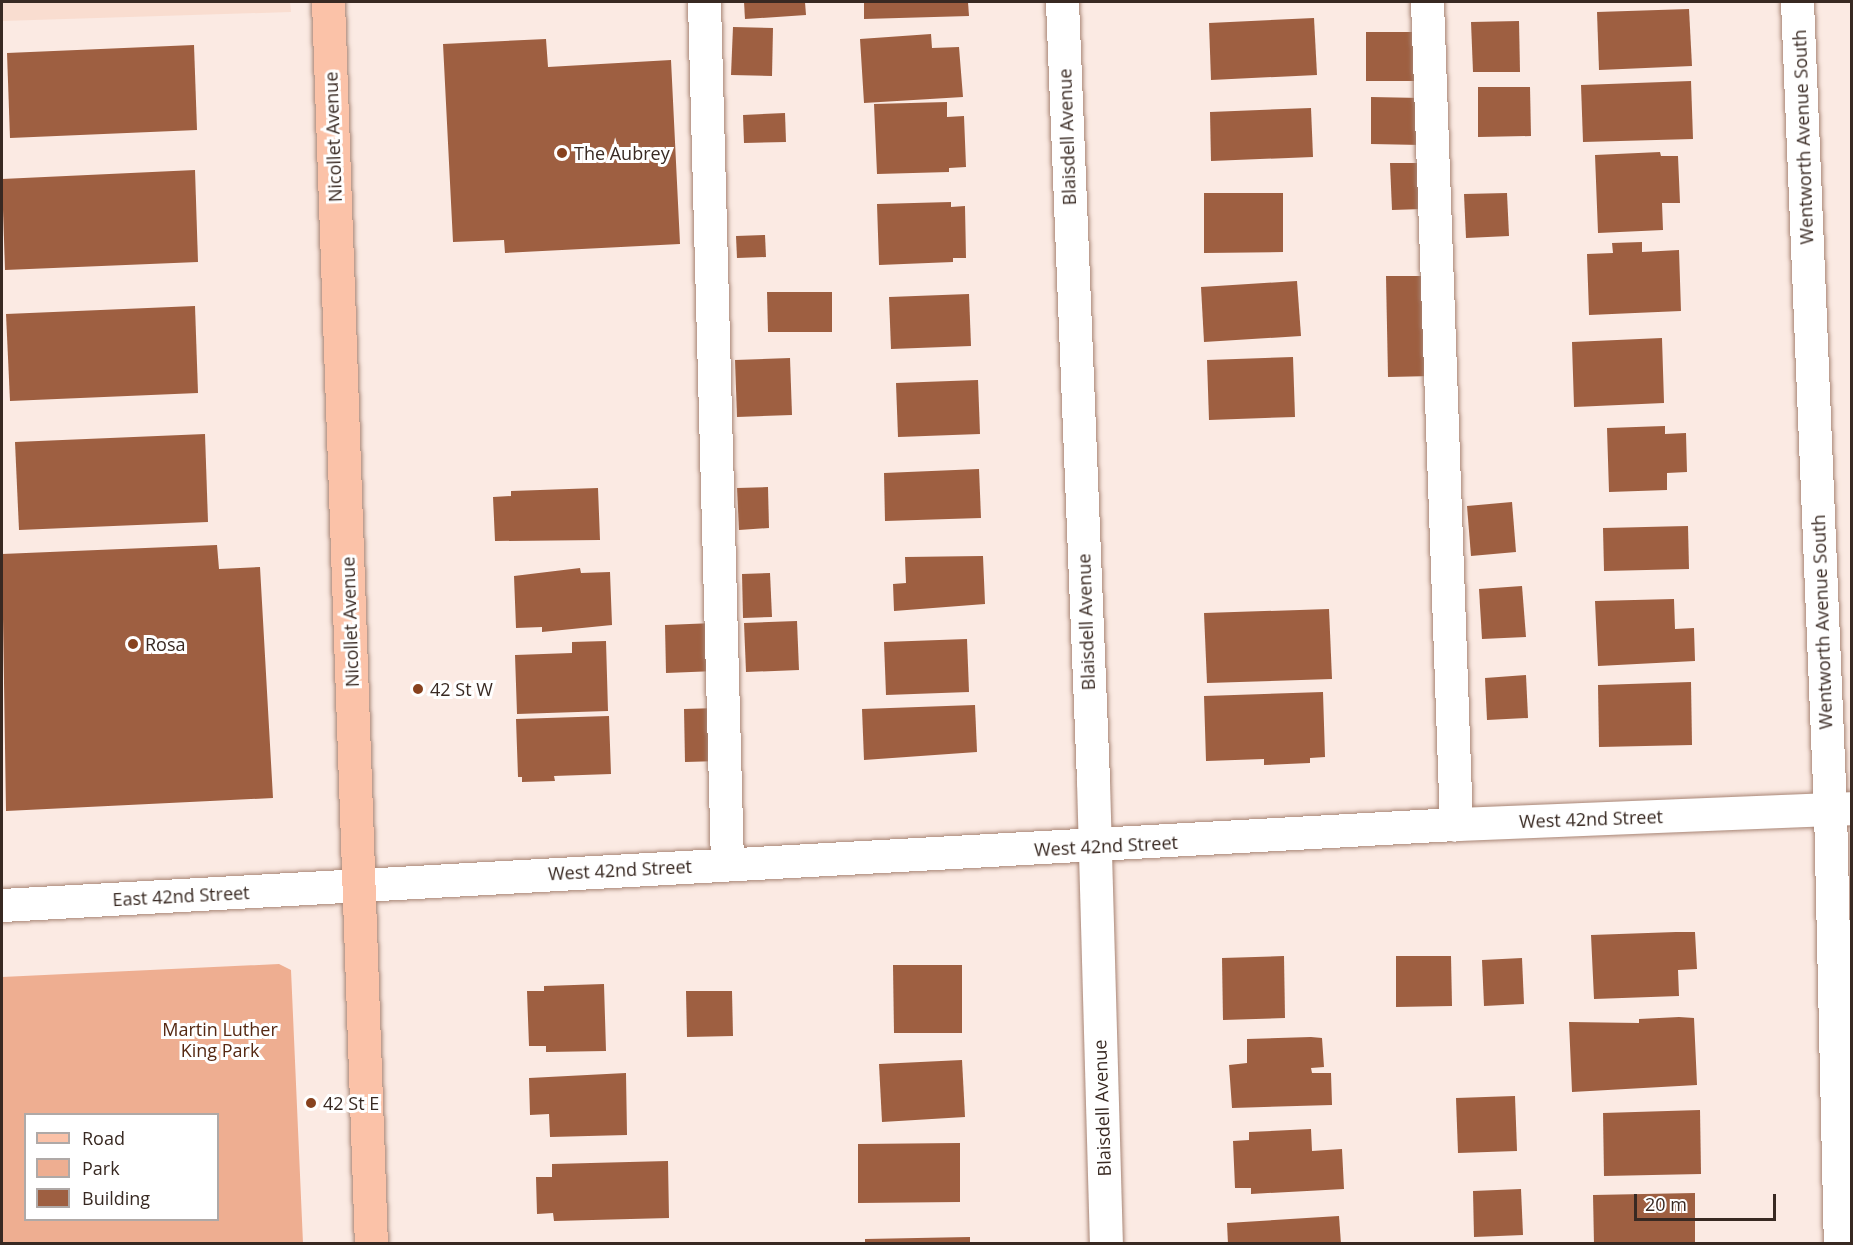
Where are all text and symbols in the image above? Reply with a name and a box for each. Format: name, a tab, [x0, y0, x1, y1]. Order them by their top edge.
street label: Wentworth Avenue South	[1788, 29, 1818, 245]
street label: Blaisdell Avenue	[1054, 68, 1080, 206]
street label: Nicollet Avenue	[320, 71, 346, 203]
place label: The Aubrey	[574, 142, 670, 164]
marker: The Aubrey	[555, 146, 569, 160]
street label: Wentworth Avenue South	[1807, 514, 1837, 730]
street label: Blaisdell Avenue	[1073, 553, 1099, 691]
street label: Nicollet Avenue	[337, 556, 363, 688]
place label: Rosa	[145, 633, 186, 655]
marker: Rosa	[126, 637, 140, 651]
place label: 42 St W	[430, 678, 493, 700]
marker: 42 St W	[411, 682, 425, 696]
street label: West 42nd Street	[1519, 806, 1663, 832]
street label: West 42nd Street	[1034, 831, 1178, 861]
street label: West 42nd Street	[548, 855, 692, 885]
street label: East 42nd Street	[112, 882, 250, 910]
park label: Martin Luther King Park	[162, 1019, 278, 1062]
street label: Blaisdell Avenue	[1089, 1039, 1115, 1177]
place label: 42 St E	[323, 1092, 379, 1114]
marker: 42 St E	[304, 1096, 318, 1110]
legend	[24, 1113, 219, 1221]
text: Road	[82, 1126, 125, 1150]
text: Park	[82, 1156, 120, 1180]
scale bar	[1637, 1182, 1780, 1220]
text: Building	[82, 1186, 150, 1210]
text: 20 m	[1645, 1192, 1687, 1216]

